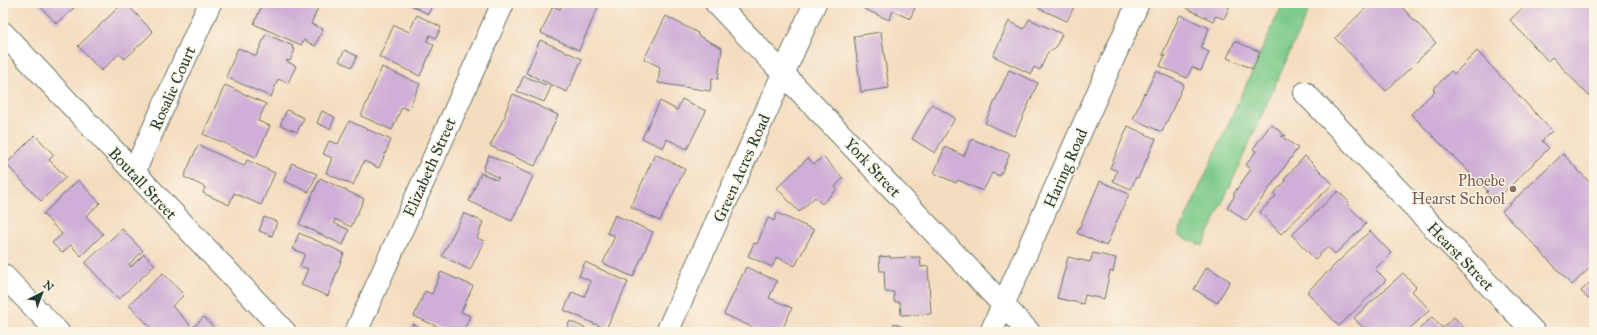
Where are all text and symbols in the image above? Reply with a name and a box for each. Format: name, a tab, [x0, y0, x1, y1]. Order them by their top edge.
street label: Rosalie Court	[145, 43, 200, 133]
street label: Green Acres Road	[709, 111, 774, 225]
street label: Elizabeth Street	[399, 114, 460, 220]
street label: Haring Road	[1040, 126, 1092, 211]
street label: York Street	[841, 134, 905, 201]
street label: Boutall Street	[104, 143, 181, 224]
place label: Phoebe Hearst School	[1412, 171, 1506, 208]
marker: Phoebe Hearst School	[1508, 184, 1518, 194]
street label: Hearst Street	[1423, 218, 1498, 295]
north arrow	[22, 273, 62, 313]
text: N	[41, 278, 57, 294]

